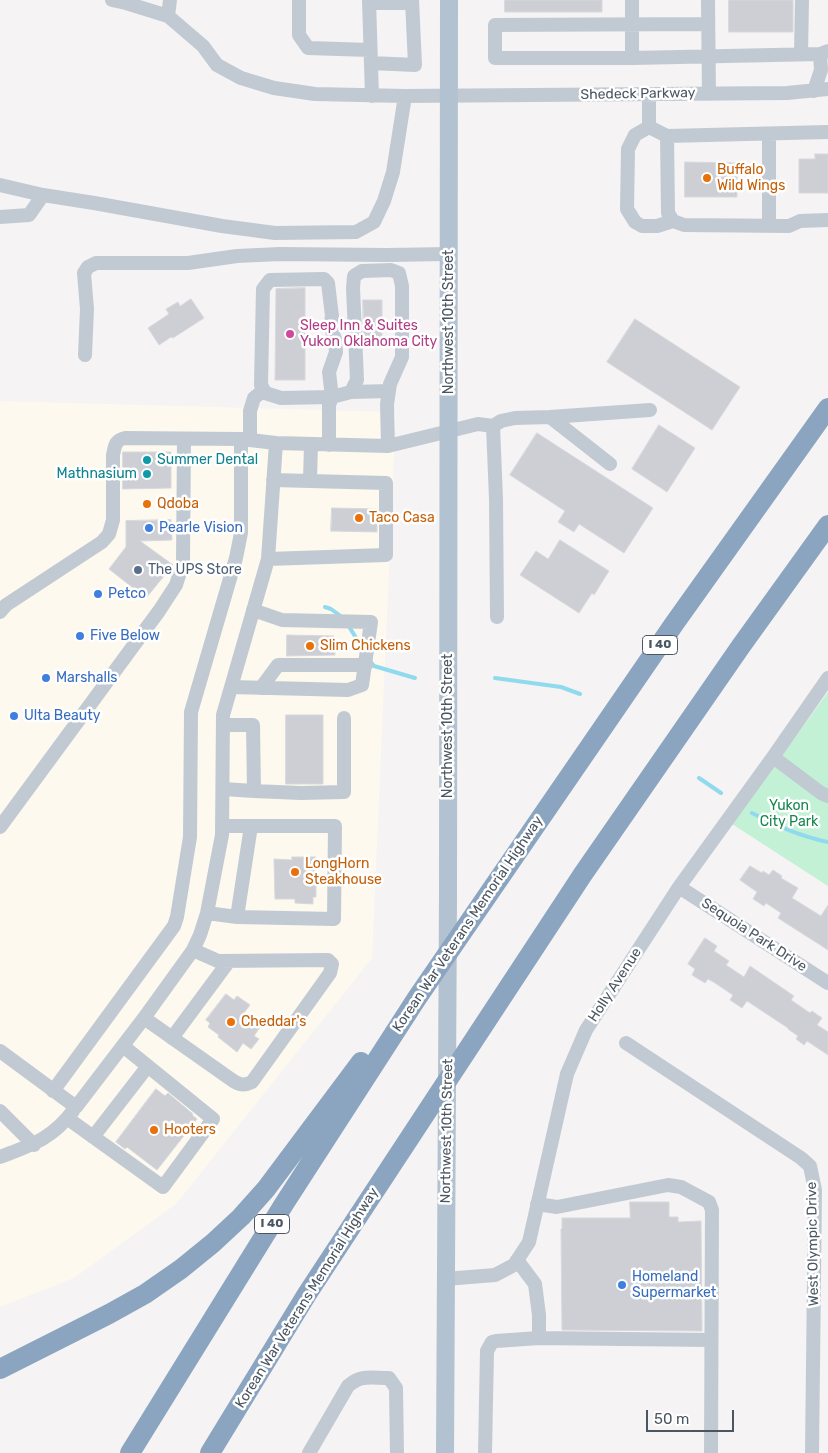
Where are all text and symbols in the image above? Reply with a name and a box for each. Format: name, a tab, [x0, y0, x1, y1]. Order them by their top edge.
street label: Shedeck Parkway	[580, 85, 696, 103]
place label: Buffalo Wild Wings	[717, 162, 785, 194]
marker: Buffalo Wild Wings	[701, 172, 713, 184]
street label: Northwest 10th Street	[441, 250, 457, 394]
place label: Sleep Inn & Suites Yukon Oklahoma City	[300, 318, 437, 351]
marker: Sleep Inn & Suites Yukon Oklahoma City	[284, 328, 296, 340]
place label: Summer Dental	[157, 452, 258, 468]
marker: Summer Dental	[141, 454, 153, 466]
place label: Mathnasium	[57, 466, 137, 482]
marker: Mathnasium	[141, 468, 153, 480]
place label: Qdoba	[157, 496, 199, 512]
marker: Qdoba	[141, 498, 153, 510]
place label: Taco Casa	[369, 510, 435, 526]
marker: Taco Casa	[353, 512, 365, 524]
place label: Pearle Vision	[159, 520, 243, 536]
marker: Pearle Vision	[143, 522, 155, 534]
place label: The UPS Store	[148, 562, 242, 578]
marker: The UPS Store	[132, 564, 144, 576]
place label: Petco	[108, 586, 146, 602]
marker: Petco	[92, 588, 104, 600]
place label: Five Below	[90, 628, 160, 644]
marker: Five Below	[74, 630, 86, 642]
road number: I 40	[642, 636, 678, 654]
place label: Slim Chickens	[320, 638, 411, 654]
marker: Slim Chickens	[304, 640, 316, 652]
street label: Northwest 10th Street	[440, 654, 456, 798]
place label: Marshalls	[56, 670, 118, 686]
marker: Marshalls	[40, 672, 52, 684]
place label: Ulta Beauty	[24, 708, 100, 724]
marker: Ulta Beauty	[8, 710, 20, 722]
park label: Yukon City Park	[760, 798, 818, 830]
street label: Korean War Veterans Memorial Highway	[389, 813, 547, 1035]
place label: LongHorn Steakhouse	[305, 856, 382, 889]
marker: LongHorn Steakhouse	[289, 866, 301, 878]
street label: Sequoia Park Drive	[698, 895, 810, 975]
street label: Holly Avenue	[585, 945, 645, 1025]
place label: Cheddar's	[241, 1014, 306, 1030]
marker: Cheddar's	[225, 1016, 237, 1028]
street label: Northwest 10th Street	[437, 1059, 457, 1203]
place label: Hooters	[164, 1122, 216, 1138]
marker: Hooters	[148, 1124, 160, 1136]
street label: West Olympic Drive	[804, 1182, 822, 1306]
street label: Korean War Veterans Memorial Highway	[232, 1185, 382, 1411]
road number: I 40	[254, 1214, 290, 1234]
place label: Homeland Supermarket	[632, 1269, 716, 1302]
marker: Homeland Supermarket	[616, 1279, 628, 1291]
scale bar	[648, 1400, 736, 1432]
text: 50 m	[654, 1410, 689, 1428]

